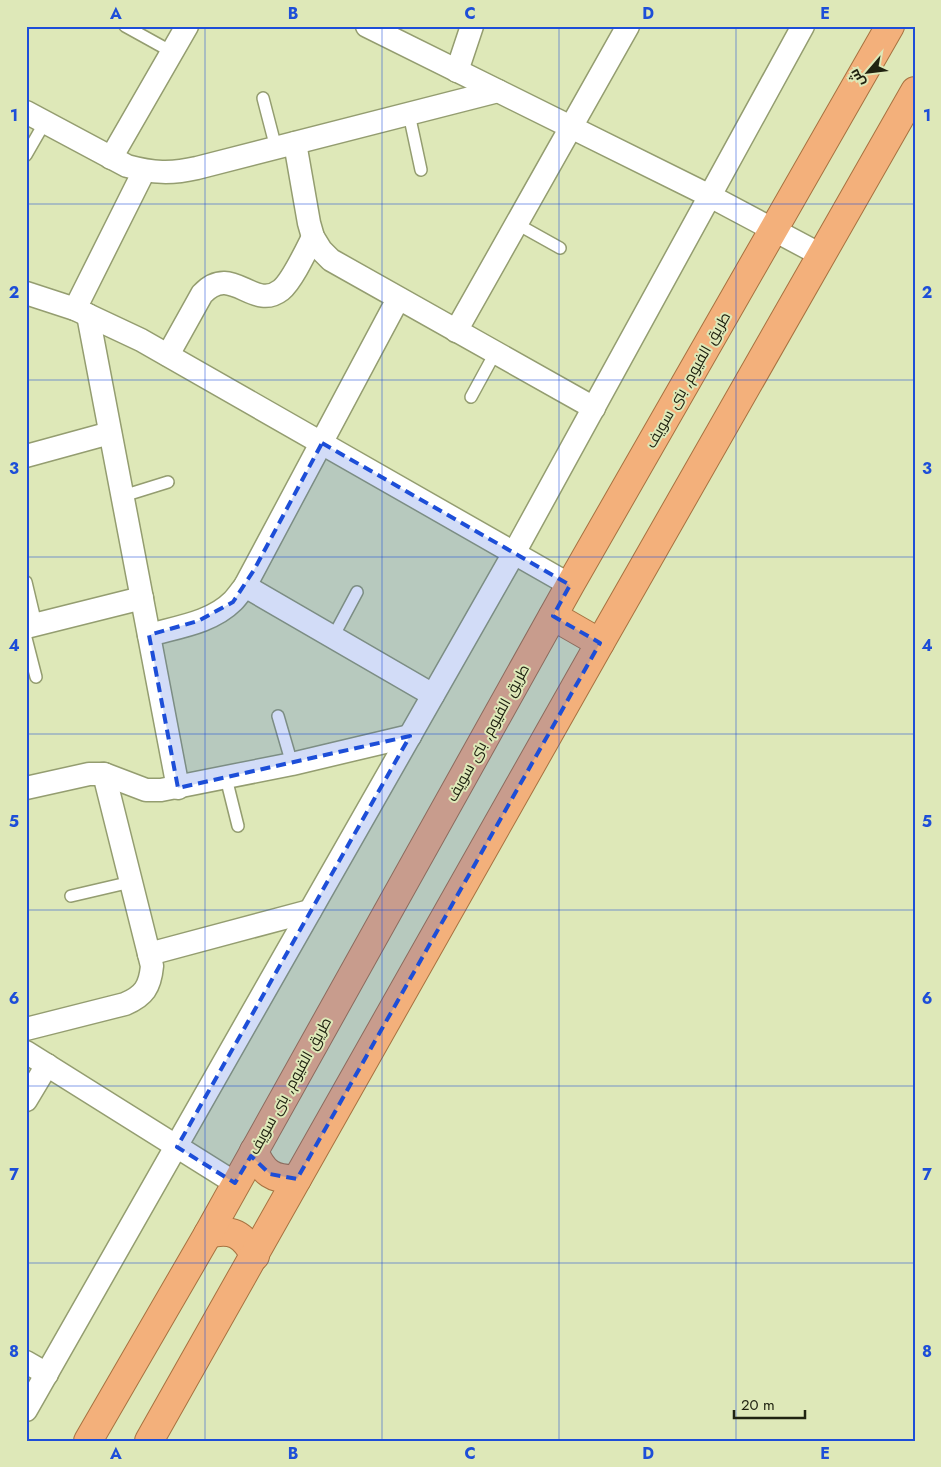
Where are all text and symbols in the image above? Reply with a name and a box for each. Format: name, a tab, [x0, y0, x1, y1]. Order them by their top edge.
text: A	[109, 2, 122, 25]
text: B	[288, 2, 298, 25]
text: C	[464, 2, 476, 25]
text: D	[642, 2, 654, 25]
text: E	[820, 2, 830, 25]
north arrow	[844, 48, 894, 98]
text: ش	[843, 65, 870, 91]
text: 1	[10, 104, 18, 127]
text: 1	[923, 104, 931, 127]
text: 2	[9, 281, 19, 304]
text: 2	[922, 281, 932, 304]
street label: طريق الفيوم, بنى سويف	[640, 308, 736, 452]
text: 3	[9, 457, 19, 480]
text: 3	[922, 457, 932, 480]
text: 4	[8, 634, 20, 657]
text: 4	[921, 634, 933, 657]
street label: طريق الفيوم, بنى سويف	[441, 660, 535, 806]
text: 5	[9, 810, 19, 833]
text: 5	[922, 810, 932, 833]
text: 6	[9, 987, 19, 1010]
text: 6	[922, 987, 932, 1010]
street label: طريق الفيوم, بنى سويف	[243, 1013, 337, 1159]
text: 7	[9, 1163, 19, 1186]
text: 7	[922, 1163, 932, 1186]
text: 8	[9, 1340, 19, 1363]
text: 8	[922, 1340, 932, 1363]
scale bar	[734, 1387, 805, 1419]
text: 20 m	[741, 1394, 775, 1416]
text: A	[109, 1442, 122, 1465]
text: B	[288, 1442, 298, 1465]
text: C	[464, 1442, 476, 1465]
text: D	[642, 1442, 654, 1465]
text: E	[820, 1442, 830, 1465]

